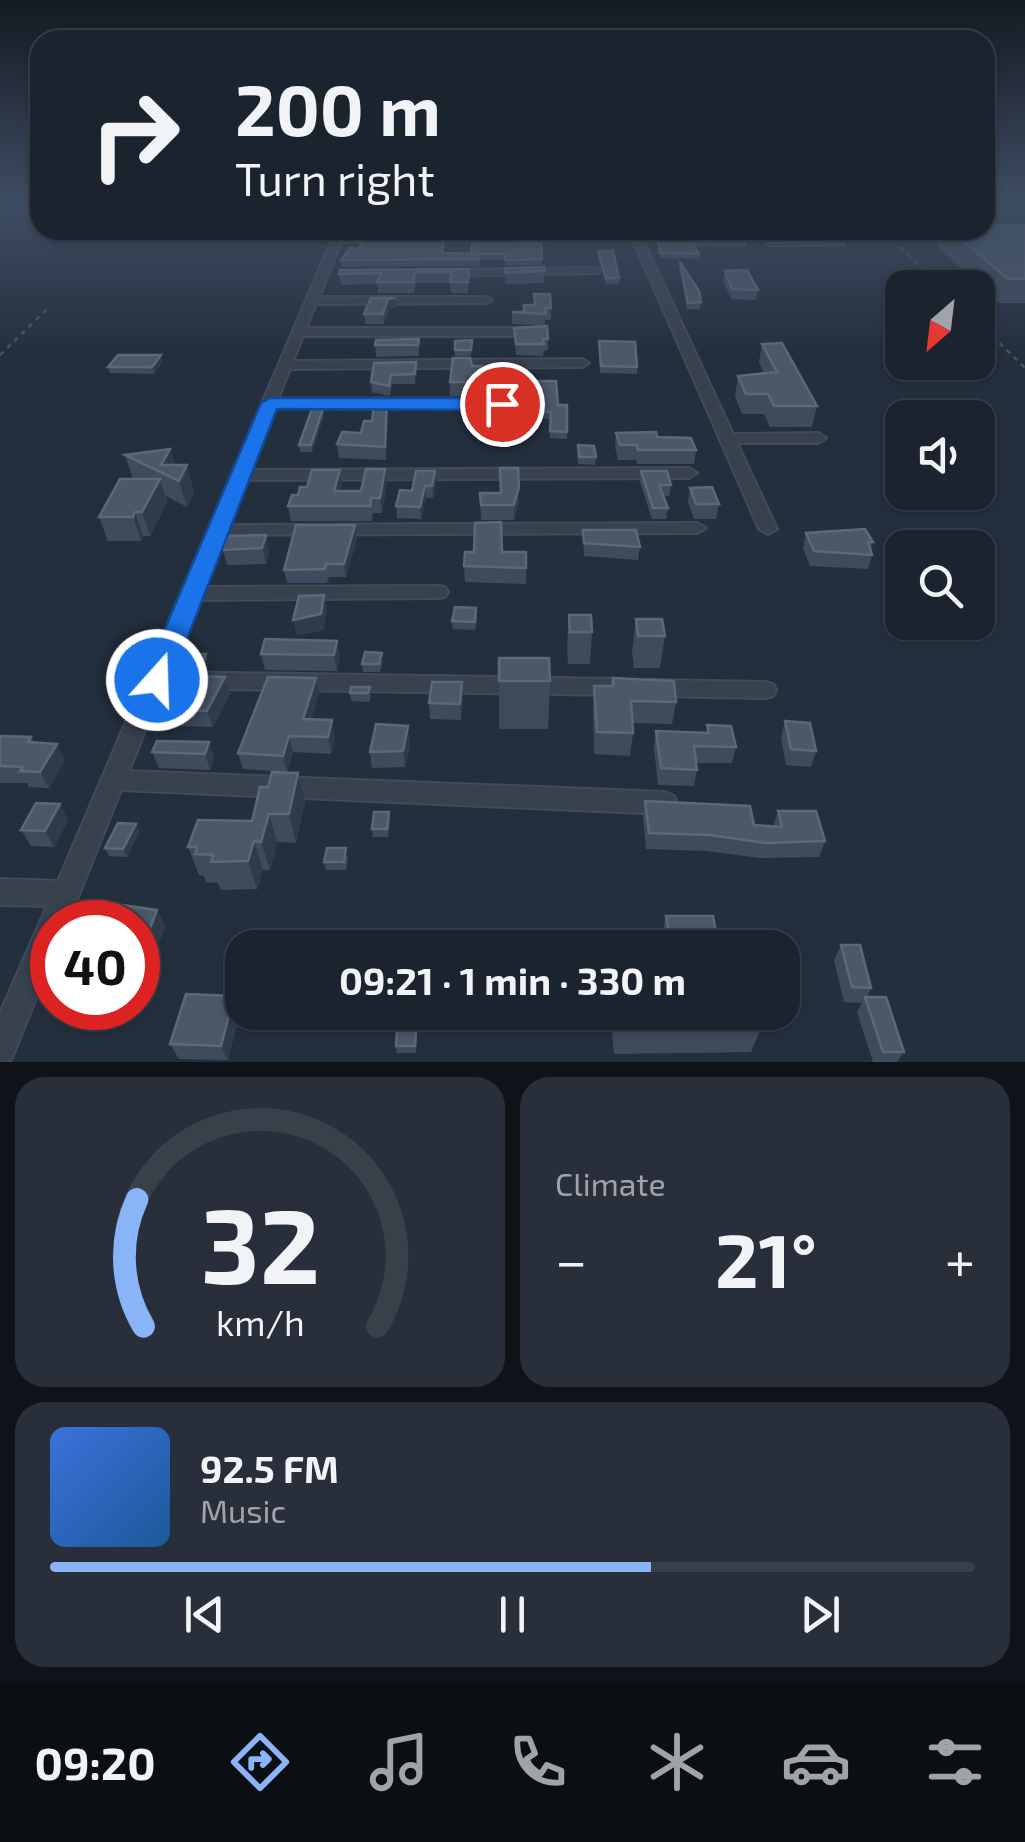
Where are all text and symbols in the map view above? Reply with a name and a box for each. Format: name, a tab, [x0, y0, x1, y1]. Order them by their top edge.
text: 200 m	[235, 66, 441, 150]
icon: right	[70, 70, 200, 200]
text: Turn right	[235, 151, 435, 205]
north arrow	[885, 270, 995, 380]
map controls	[885, 270, 995, 640]
pin	[460, 362, 545, 447]
icon: arrive	[475, 377, 530, 432]
button: sound	[885, 400, 995, 510]
button: search	[885, 530, 995, 640]
position arrow	[105, 628, 209, 732]
speed limit sign: 40	[30, 900, 160, 1030]
text: 09:21 · 1 min · 330 m	[339, 957, 686, 1003]
text: Climate	[555, 1164, 666, 1202]
text: 32	[200, 1180, 320, 1305]
text: 21°	[715, 1213, 817, 1303]
text: −	[555, 1226, 587, 1292]
text: +	[945, 1226, 975, 1292]
text: km/h	[216, 1300, 304, 1343]
text: 92.5 FM	[200, 1445, 339, 1491]
text: Music	[200, 1491, 286, 1529]
icon: previous	[177, 1587, 232, 1642]
icon: pause	[485, 1587, 540, 1642]
icon: next	[793, 1587, 848, 1642]
icon: directions	[225, 1727, 295, 1797]
icon: music	[364, 1727, 434, 1797]
icon: phone	[503, 1727, 573, 1797]
icon: climate	[642, 1727, 712, 1797]
icon: car	[781, 1727, 851, 1797]
icon: filters	[920, 1727, 990, 1797]
text: 09:20	[35, 1735, 156, 1789]

